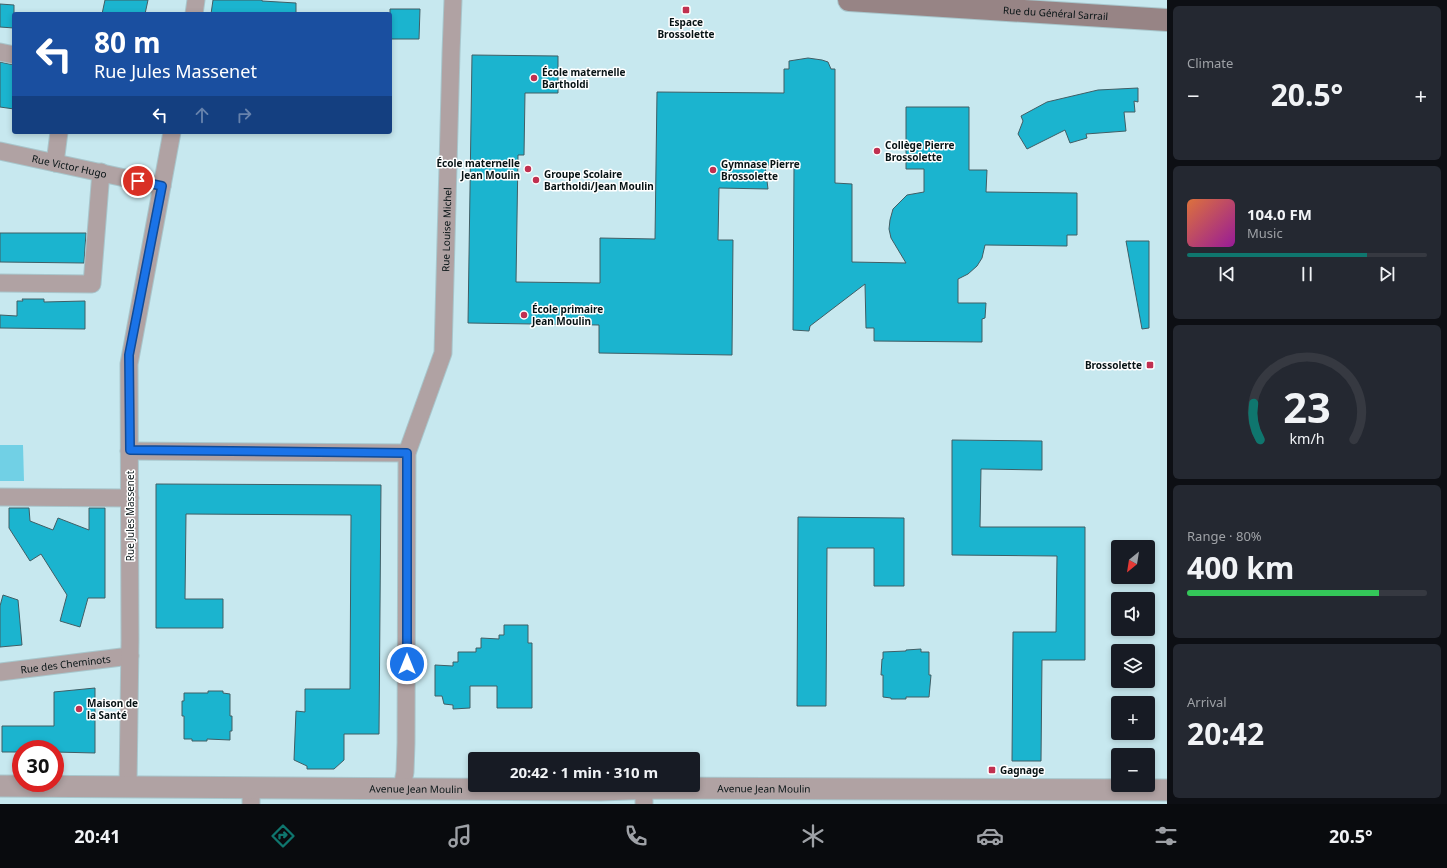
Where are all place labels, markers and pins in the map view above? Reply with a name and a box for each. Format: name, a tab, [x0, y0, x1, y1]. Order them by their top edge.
marker: Espace Brossolette	[681, 5, 691, 15]
place label: Espace Brossolette	[657, 15, 715, 41]
place label: École maternelle Bartholdi	[542, 65, 626, 91]
marker: École maternelle Bartholdi	[529, 73, 539, 83]
place label: Collège Pierre Brossolette	[885, 138, 954, 164]
marker: Collège Pierre Brossolette	[872, 146, 882, 156]
place label: École maternelle Jean Moulin	[437, 156, 520, 182]
place label: Gymnase Pierre Brossolette	[721, 157, 800, 183]
pin	[121, 164, 155, 198]
marker: École maternelle Jean Moulin	[523, 164, 533, 174]
marker: Gymnase Pierre Brossolette	[708, 165, 718, 175]
place label: Groupe Scolaire Bartholdi/Jean Moulin	[544, 167, 654, 193]
marker: Groupe Scolaire Bartholdi/Jean Moulin	[531, 175, 541, 185]
place label: École primaire Jean Moulin	[531, 302, 603, 328]
marker: École primaire Jean Moulin	[519, 310, 529, 320]
place label: Brossolette	[1085, 358, 1142, 372]
marker: Brossolette	[1145, 360, 1155, 370]
place label: Maison de la Santé	[87, 696, 138, 722]
marker: Maison de la Santé	[74, 704, 84, 714]
place label: Gagnage	[1000, 763, 1044, 777]
marker: Gagnage	[987, 765, 997, 775]

